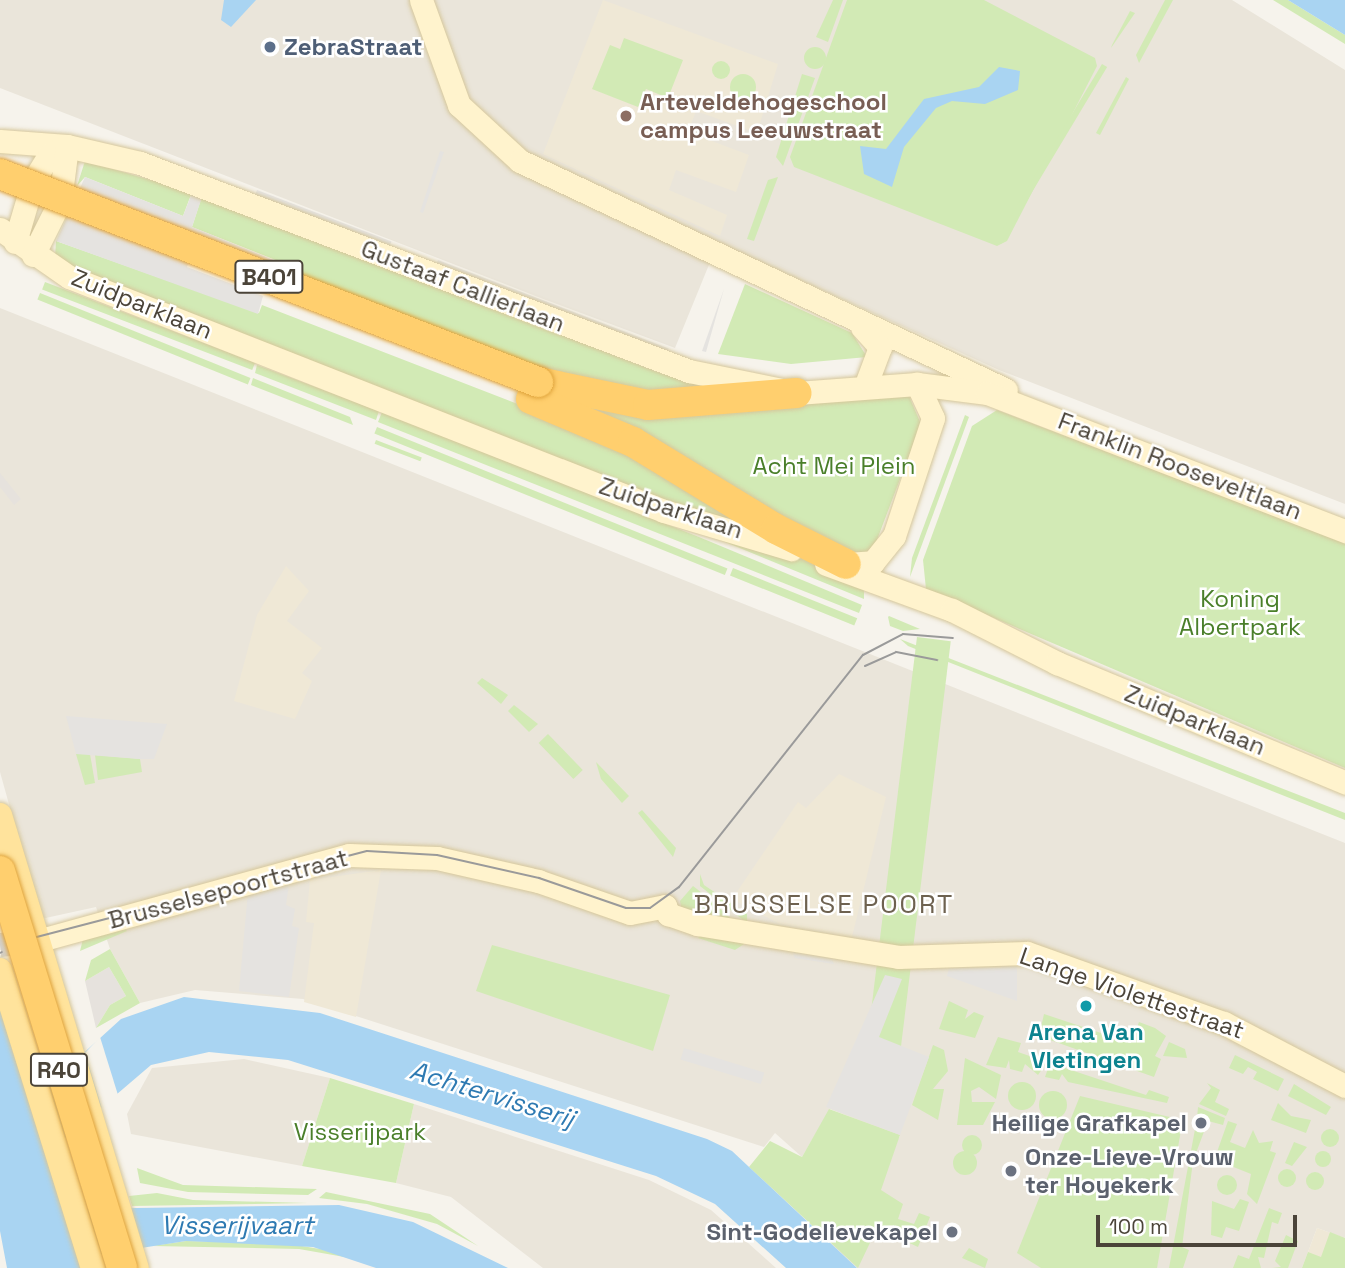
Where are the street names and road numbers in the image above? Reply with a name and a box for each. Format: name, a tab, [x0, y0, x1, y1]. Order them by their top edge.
street label: Gustaaf Callierlaan	[357, 234, 569, 338]
road number: B401	[234, 258, 304, 296]
street label: Zuidparklaan	[67, 263, 217, 345]
street label: Franklin Rooseveltlaan	[1054, 406, 1306, 526]
street label: Zuidparklaan	[596, 471, 746, 545]
street label: Zuidparklaan	[1120, 679, 1270, 761]
street label: Brusselsepoortstraat	[105, 843, 351, 935]
street label: Lange Violettestraat	[1016, 941, 1248, 1045]
road number: R40	[29, 1050, 89, 1090]

